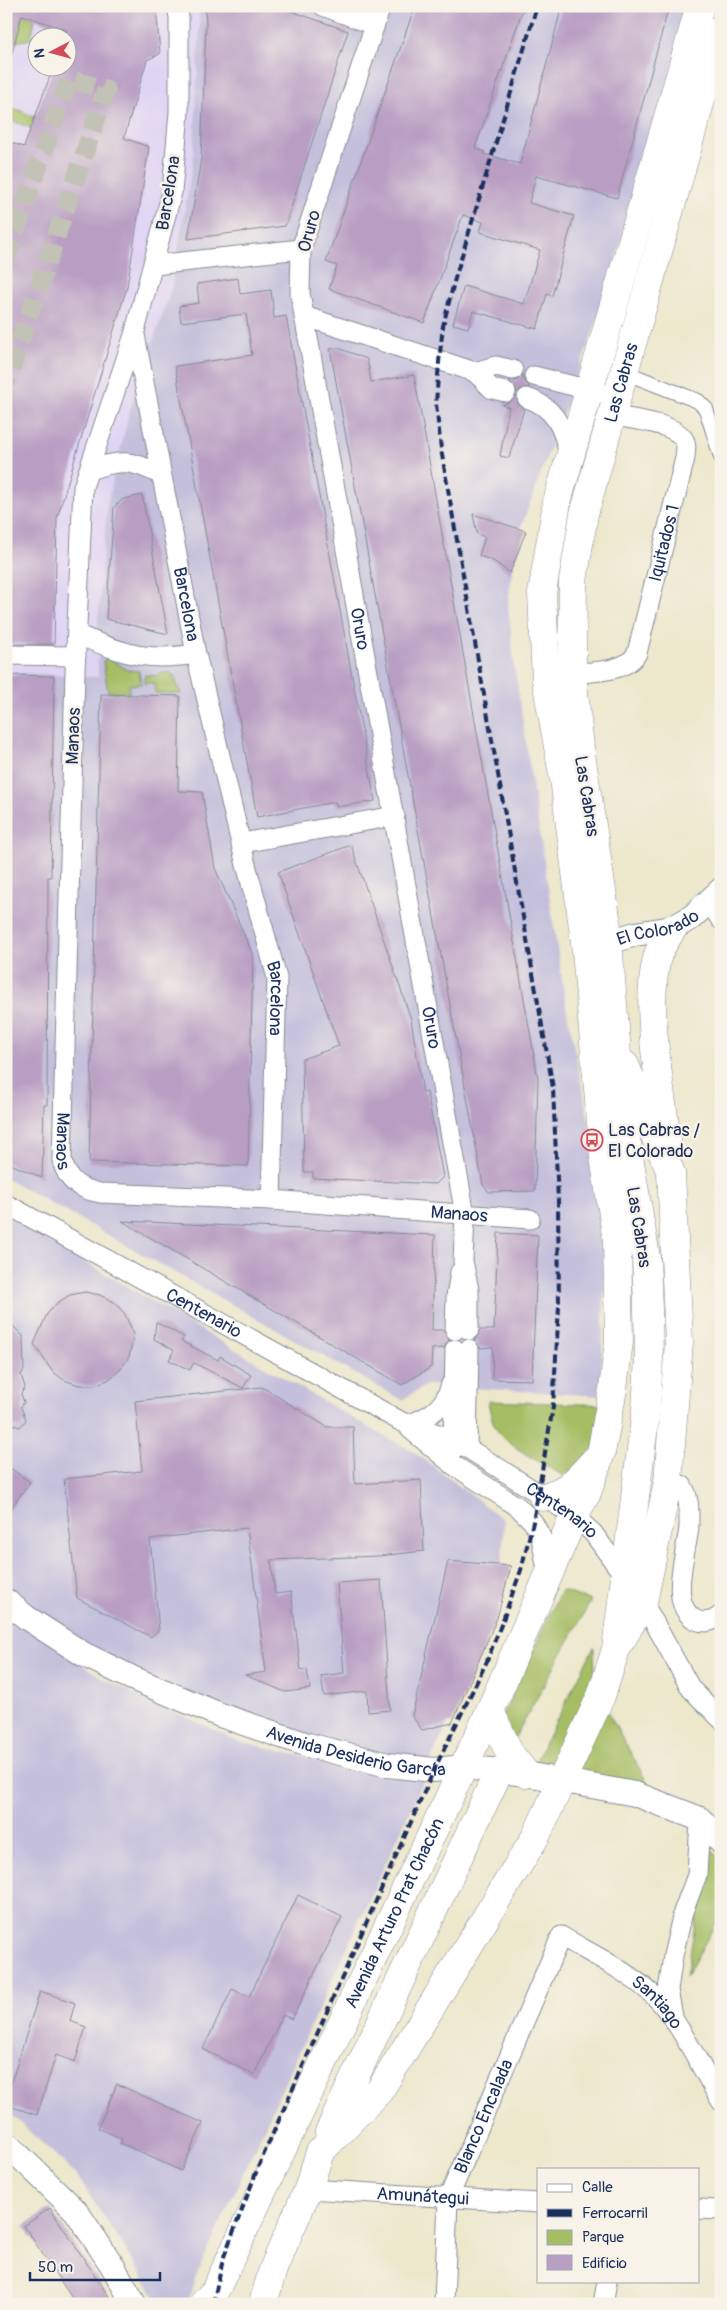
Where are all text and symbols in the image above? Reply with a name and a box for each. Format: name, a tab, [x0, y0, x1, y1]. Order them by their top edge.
north arrow	[28, 28, 78, 78]
text: N	[31, 48, 49, 59]
street label: Barcelona	[151, 154, 186, 232]
street label: Oruro	[293, 207, 326, 255]
street label: Las Cabras	[599, 340, 644, 425]
street label: Iquitados 1	[644, 502, 685, 584]
street label: Barcelona	[168, 565, 204, 643]
street label: Oruro	[345, 606, 375, 652]
street label: Manaos	[61, 707, 86, 765]
street label: Las Cabras	[569, 754, 604, 838]
street label: El Colorado	[614, 905, 705, 951]
street label: Barcelona	[261, 958, 288, 1036]
street label: Oruro	[416, 1005, 446, 1051]
street label: Manaos	[50, 1112, 75, 1173]
place label: Las Cabras / El Colorado	[608, 1119, 700, 1163]
bus stop icon: Las Cabras / El Colorado	[580, 1128, 604, 1152]
street label: Las Cabras	[621, 1185, 656, 1269]
street label: Manaos	[430, 1201, 488, 1228]
street label: Centenario	[162, 1283, 246, 1344]
street label: Centenario	[521, 1477, 603, 1544]
street label: Avenida Desiderio García	[263, 1721, 447, 1782]
street label: Avenida Arturo Prat Chacón	[340, 1814, 450, 2012]
street label: Santiago	[627, 1970, 688, 2034]
street label: Blanco Encalada	[449, 2056, 519, 2177]
legend	[537, 2168, 700, 2282]
text: Calle	[582, 2178, 613, 2197]
street label: Amunátegui	[376, 2182, 470, 2211]
text: Ferrocarril	[582, 2204, 648, 2223]
text: Parque	[582, 2228, 625, 2247]
scale bar	[30, 2250, 160, 2282]
text: Edificio	[582, 2254, 627, 2273]
text: 50 m	[38, 2258, 73, 2277]

